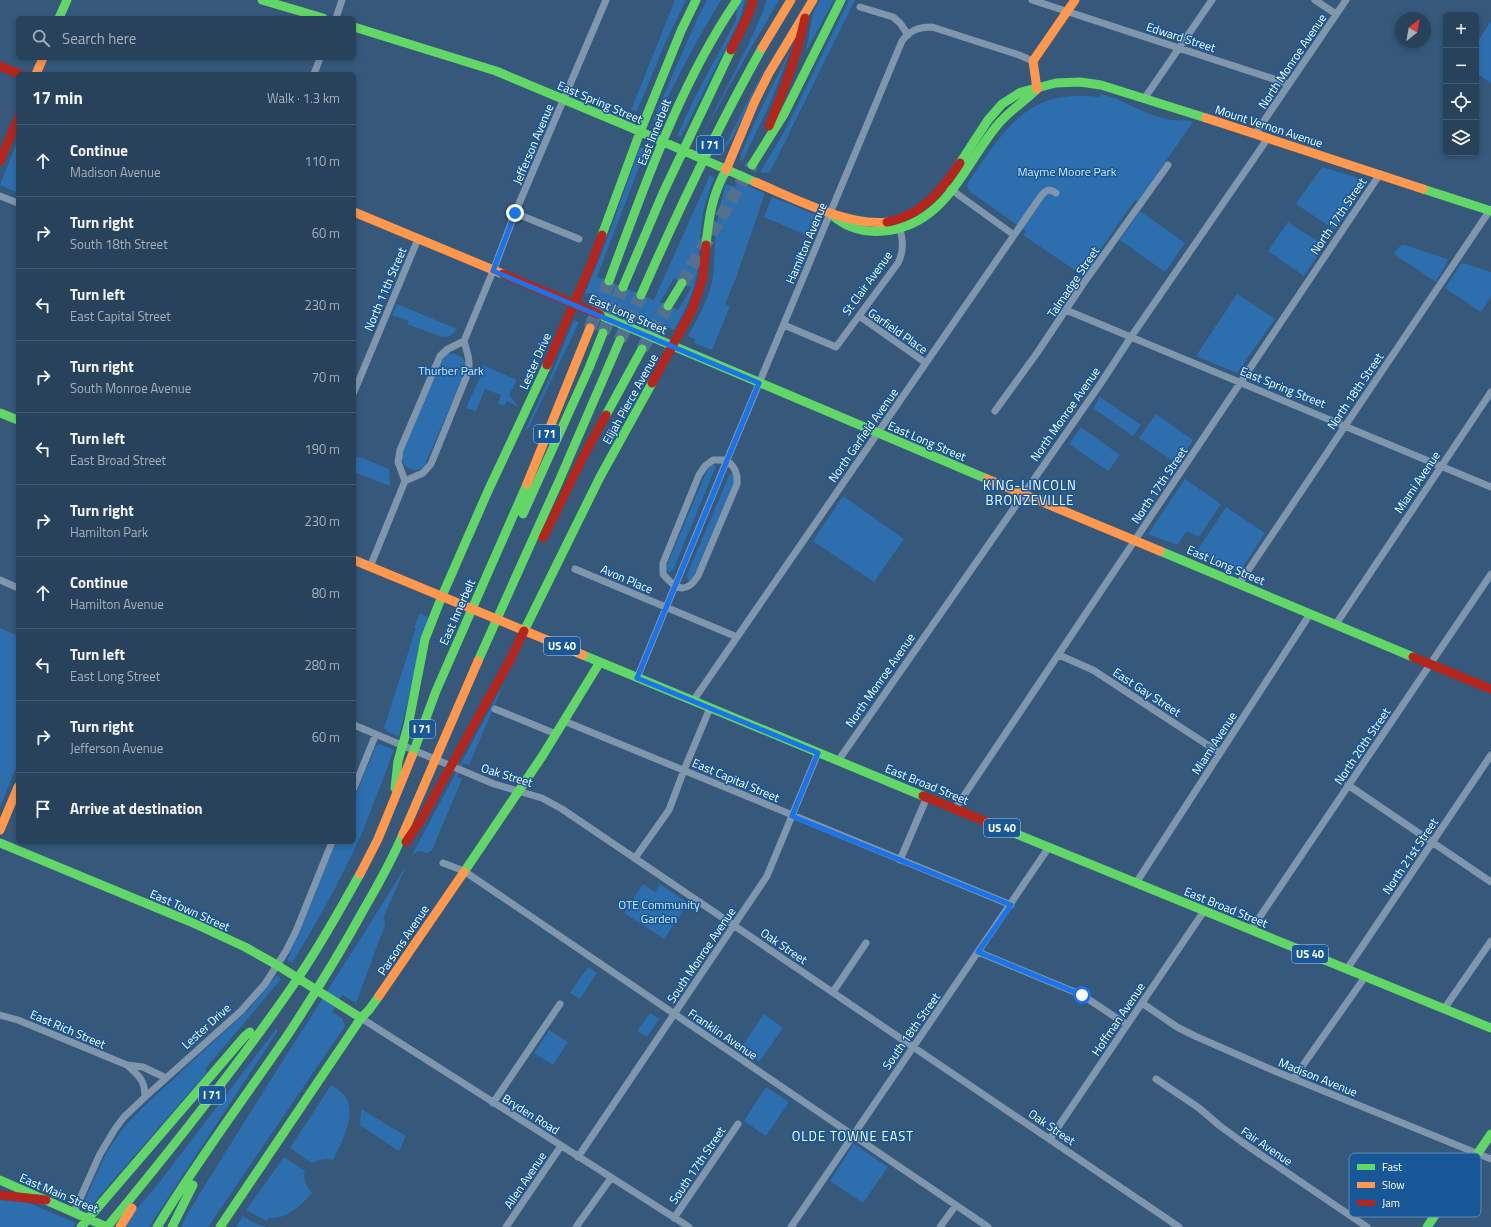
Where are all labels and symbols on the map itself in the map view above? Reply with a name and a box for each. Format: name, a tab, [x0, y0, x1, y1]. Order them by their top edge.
street label: North Monroe Avenue	[1253, 10, 1331, 112]
north arrow	[1395, 12, 1431, 48]
street label: Edward Street	[1144, 17, 1219, 57]
street label: East Spring Street	[554, 75, 646, 129]
street label: East Innerbelt	[632, 95, 676, 168]
street label: Mount Vernon Avenue	[1213, 100, 1325, 152]
street label: Jefferson Avenue	[507, 101, 559, 187]
road number: I 71	[697, 136, 723, 154]
park label: Mayme Moore Park	[1018, 162, 1117, 181]
street label: North 17th Street	[1305, 173, 1371, 258]
street label: Hamilton Avenue	[780, 199, 832, 287]
route end	[506, 204, 524, 222]
street label: Talmadge Street	[1042, 242, 1104, 321]
street label: North 11th Street	[359, 243, 412, 334]
street label: St Clair Avenue	[837, 247, 897, 319]
street label: East Long Street	[586, 289, 671, 339]
street label: Garfield Place	[864, 303, 932, 359]
street label: Lester Drive	[514, 329, 556, 393]
street label: North 18th Street	[1322, 348, 1388, 433]
street label: Elijah Pierce Avenue	[597, 350, 663, 448]
park label: Thurber Park	[418, 361, 484, 380]
street label: East Spring Street	[1237, 361, 1329, 413]
street label: North Monroe Avenue	[1025, 363, 1105, 465]
street label: North Garfield Avenue	[823, 384, 903, 486]
street label: East Long Street	[885, 416, 970, 466]
road number: I 71	[534, 425, 560, 443]
street label: North 17th Street	[1126, 442, 1192, 527]
street label: Miami Avenue	[1389, 447, 1445, 517]
district label: KING-LINCOLN BRONZEVILLE	[983, 475, 1077, 510]
street label: East Long Street	[1184, 540, 1269, 590]
street label: Avon Place	[598, 559, 656, 599]
street label: East Innerbelt	[434, 575, 480, 648]
street label: North Monroe Avenue	[840, 629, 920, 731]
road number: US 40	[544, 637, 580, 655]
street label: East Gay Street	[1109, 663, 1185, 722]
street label: North 20th Street	[1329, 703, 1395, 788]
street label: Miami Avenue	[1187, 708, 1241, 778]
road number: I 71	[409, 720, 435, 738]
street label: East Capital Street	[689, 753, 783, 807]
street label: Oak Street	[479, 758, 536, 792]
street label: East Broad Street	[882, 759, 972, 810]
street label: North 21st Street	[1377, 813, 1443, 898]
road number: US 40	[984, 819, 1020, 837]
street label: East Broad Street	[1181, 882, 1271, 933]
street label: East Town Street	[147, 884, 234, 936]
park label: OTE Community Garden	[618, 895, 700, 928]
street label: Parsons Avenue	[372, 901, 434, 979]
street label: South Monroe Avenue	[662, 903, 740, 1007]
street label: Oak Street	[757, 923, 812, 969]
road number: US 40	[1292, 945, 1328, 963]
street label: Hoffman Avenue	[1086, 978, 1150, 1060]
route start	[1073, 986, 1091, 1004]
street label: South 18th Street	[877, 988, 945, 1073]
street label: Lester Drive	[177, 999, 235, 1053]
street label: Franklin Avenue	[684, 1004, 762, 1064]
street label: East Rich Street	[27, 1005, 109, 1054]
street label: Madison Avenue	[1276, 1053, 1360, 1101]
road number: I 71	[199, 1086, 225, 1104]
street label: Bryden Road	[499, 1089, 563, 1139]
street label: Oak Street	[1025, 1104, 1080, 1150]
street label: South 17th Street	[664, 1122, 731, 1208]
street label: Fair Avenue	[1237, 1122, 1297, 1170]
district label: OLDE TOWNE EAST	[792, 1126, 914, 1146]
street label: Allen Avenue	[499, 1148, 551, 1212]
legend	[1349, 1153, 1481, 1217]
text: Fast	[1382, 1159, 1402, 1175]
street label: East Main Street	[17, 1168, 102, 1218]
text: Slow	[1382, 1177, 1405, 1193]
text: Jam	[1382, 1195, 1400, 1211]

